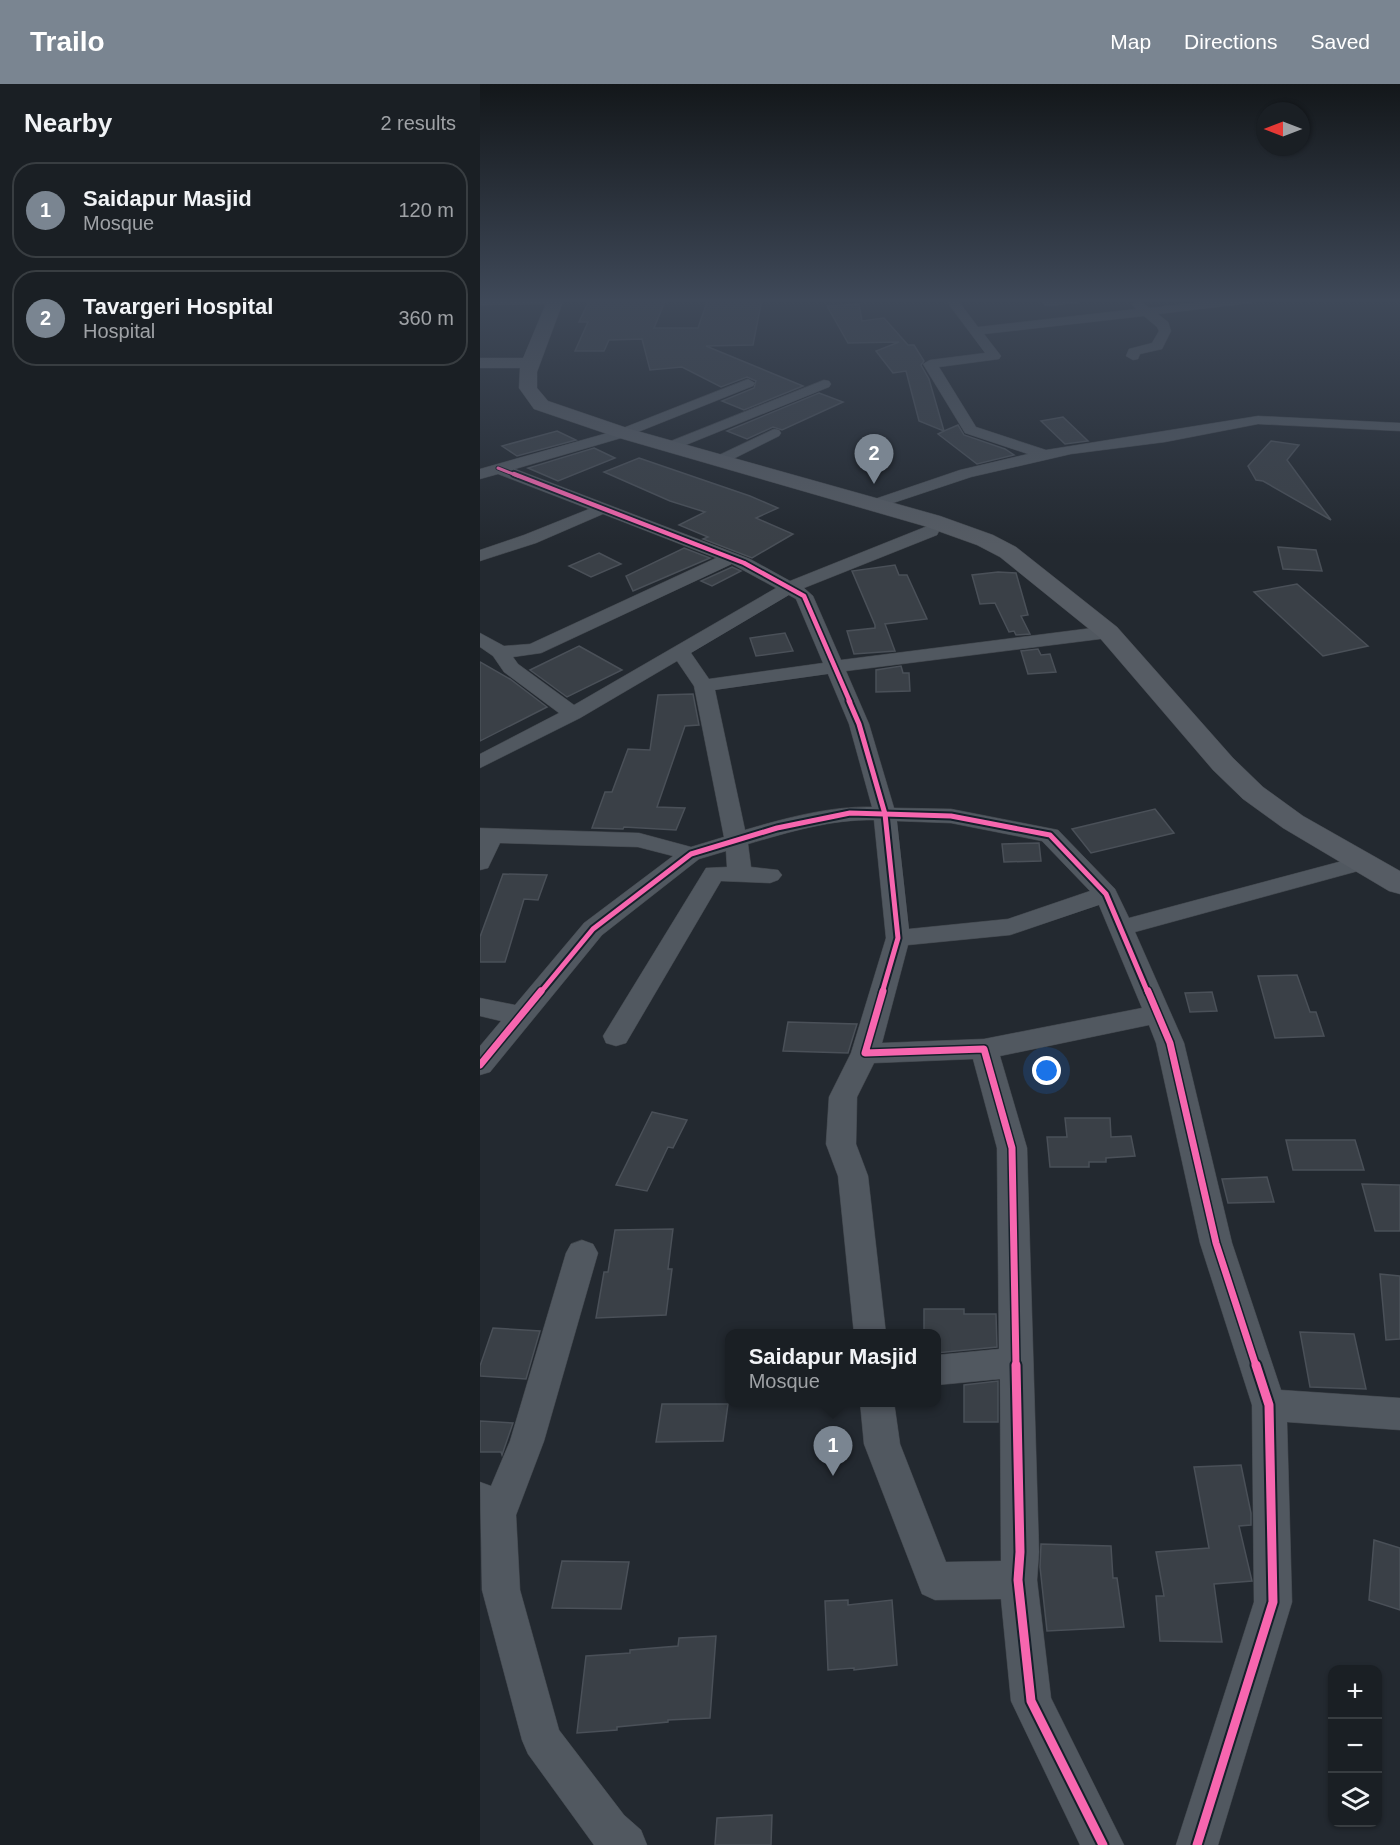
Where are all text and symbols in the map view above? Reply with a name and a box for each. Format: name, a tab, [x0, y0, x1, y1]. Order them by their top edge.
text: Trailo	[30, 26, 105, 57]
text: Map	[1110, 30, 1151, 53]
text: Directions	[1184, 30, 1277, 53]
text: Saved	[1310, 30, 1370, 53]
north arrow	[1256, 102, 1310, 156]
text: Nearby	[24, 108, 112, 138]
text: 2 results	[380, 112, 456, 134]
text: Saidapur Masjid	[83, 186, 252, 211]
text: 1	[40, 199, 51, 221]
text: 120 m	[398, 199, 454, 221]
text: Mosque	[83, 212, 154, 234]
text: Tavargeri Hospital	[83, 294, 273, 319]
text: 2	[40, 307, 51, 329]
text: 360 m	[398, 307, 454, 329]
text: Hospital	[83, 320, 155, 342]
pin: 2	[854, 434, 894, 484]
your location	[1032, 1056, 1061, 1085]
popup	[725, 1329, 941, 1407]
text: Saidapur Masjid	[749, 1344, 917, 1369]
text: Mosque	[749, 1370, 820, 1392]
pin: 1	[814, 1426, 852, 1476]
map controls	[1328, 1665, 1382, 1827]
button: +	[1328, 1665, 1382, 1719]
button: −	[1328, 1719, 1382, 1773]
button: layers	[1328, 1773, 1382, 1827]

